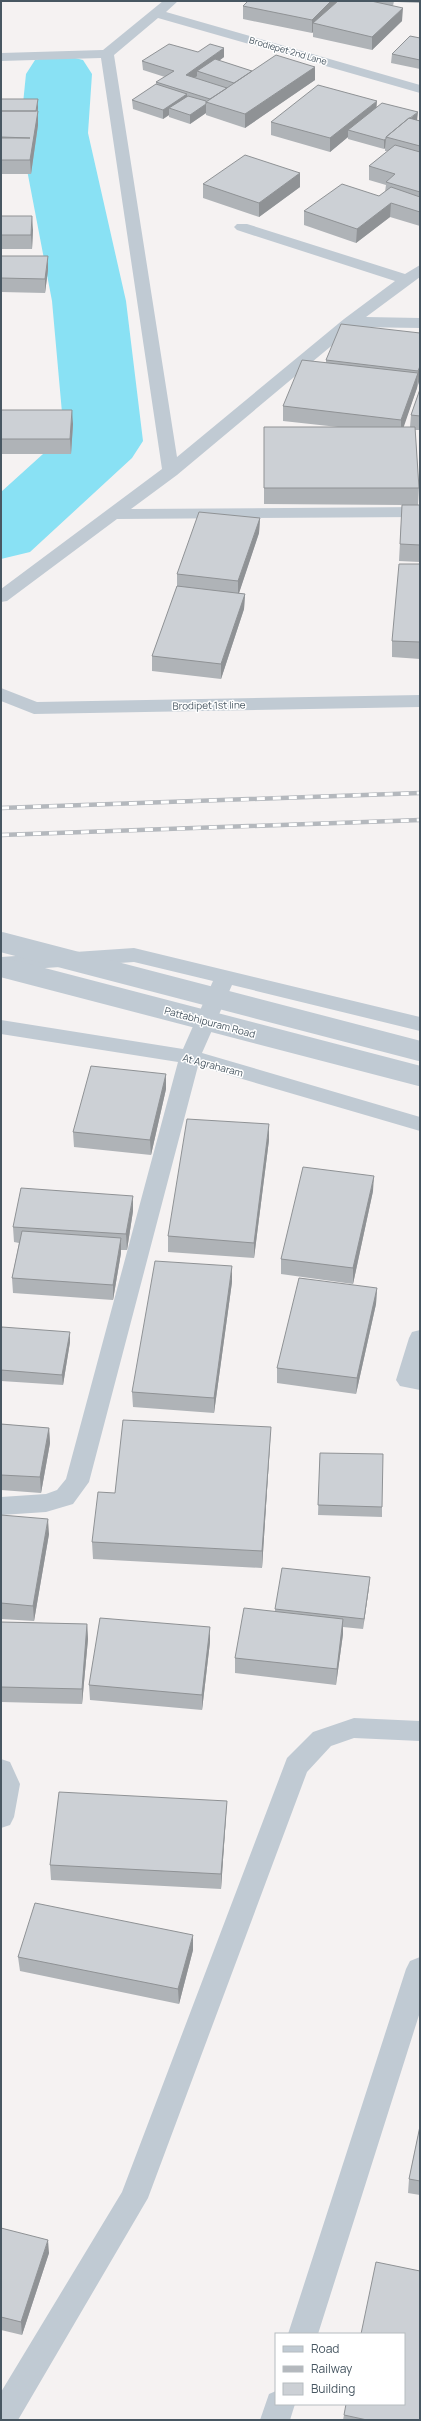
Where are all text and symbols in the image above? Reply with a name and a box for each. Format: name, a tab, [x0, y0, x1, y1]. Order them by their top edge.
street label: Brodiepet 2nd Lane	[248, 33, 329, 68]
street label: Brodipet 1st line	[172, 697, 246, 713]
street label: Pattabhipuram Road	[163, 1003, 257, 1041]
street label: At Agraharam	[181, 1050, 245, 1080]
legend	[275, 2333, 405, 2405]
text: Road	[311, 2340, 339, 2357]
text: Railway	[311, 2360, 353, 2377]
text: Building	[311, 2380, 355, 2397]

